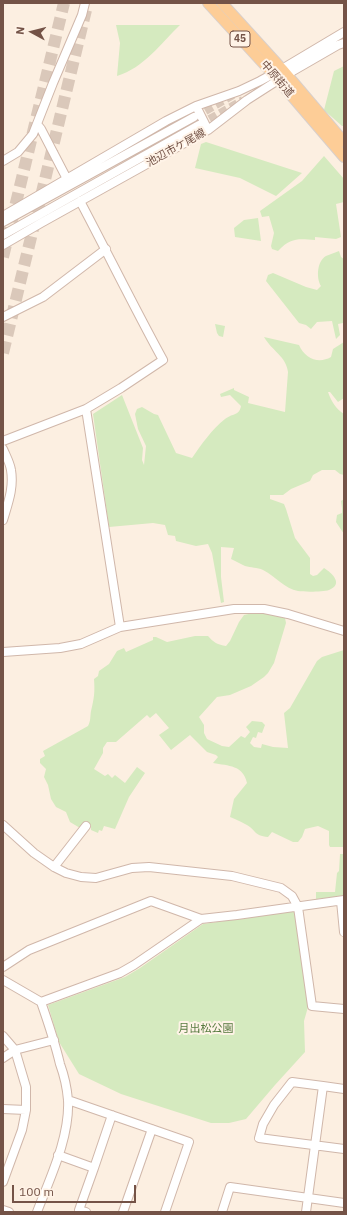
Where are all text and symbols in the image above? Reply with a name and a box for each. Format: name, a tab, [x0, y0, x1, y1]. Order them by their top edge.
north arrow	[12, 12, 52, 52]
text: N	[13, 26, 28, 35]
road number: 45	[230, 31, 250, 47]
street label: 中原街道	[258, 58, 296, 100]
street label: 池辺市ケ尾線	[144, 126, 208, 170]
park label: 月出松公園	[179, 1022, 233, 1036]
scale bar	[14, 1177, 138, 1203]
text: 100 m	[19, 1184, 54, 1199]

